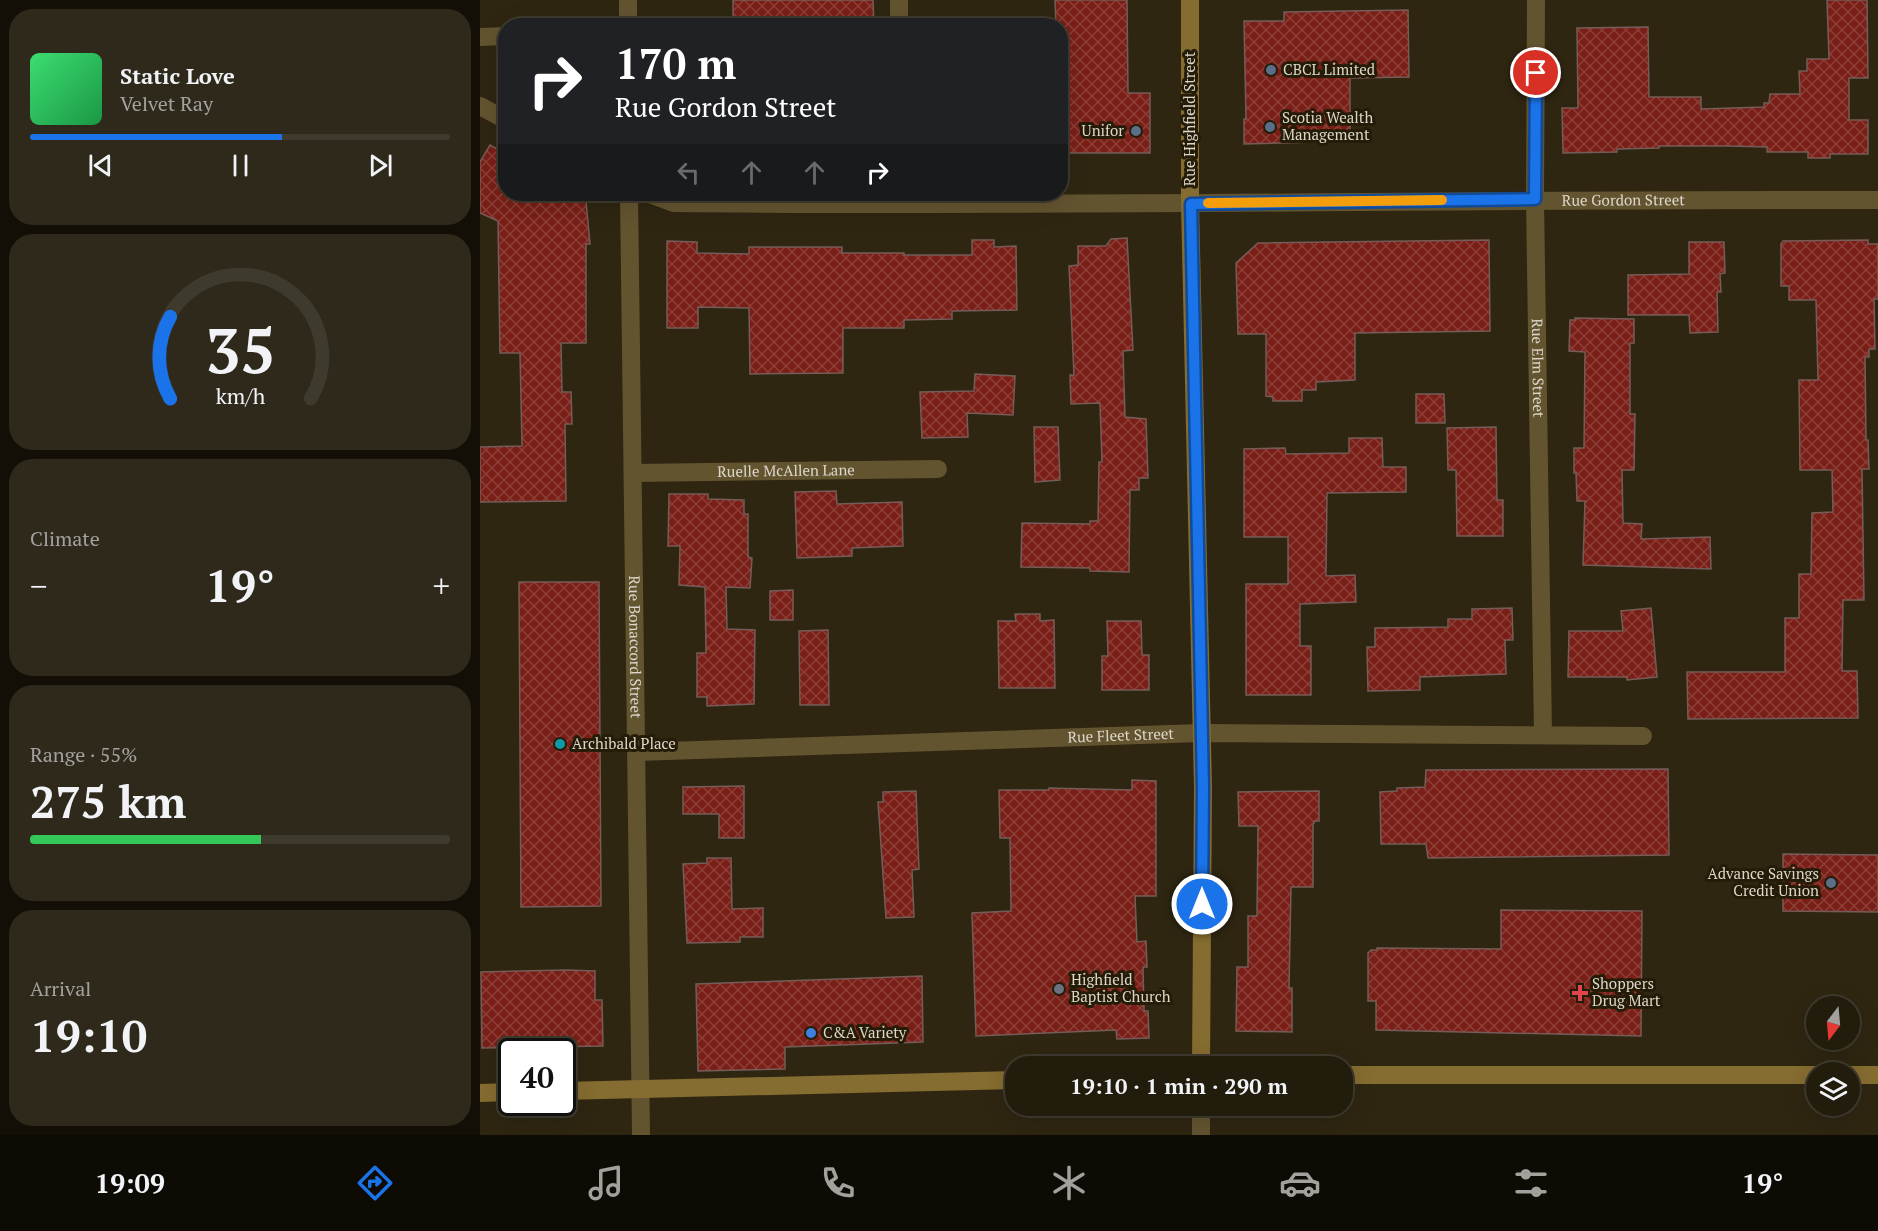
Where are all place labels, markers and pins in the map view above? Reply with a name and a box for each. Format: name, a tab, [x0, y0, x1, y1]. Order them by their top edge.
pin	[1510, 47, 1561, 98]
place label: CBCL Limited	[1283, 59, 1375, 79]
marker: CBCL Limited	[1264, 63, 1278, 77]
place label: Scotia Wealth Management	[1282, 107, 1373, 144]
place label: Unifor	[1082, 120, 1124, 140]
marker: Scotia Wealth Management	[1263, 120, 1277, 134]
marker: Unifor	[1129, 124, 1143, 138]
place label: Archibald Place	[572, 733, 676, 753]
marker: Archibald Place	[553, 737, 567, 751]
place label: Advance Savings Credit Union	[1707, 863, 1819, 900]
marker: Advance Savings Credit Union	[1824, 876, 1838, 890]
place label: Highfield Baptist Church	[1071, 969, 1171, 1006]
place label: Shoppers Drug Mart	[1592, 973, 1661, 1010]
marker: Highfield Baptist Church	[1052, 982, 1066, 996]
marker: Shoppers Drug Mart	[1573, 986, 1587, 1000]
place label: C&A Variety	[823, 1022, 907, 1042]
marker: C&A Variety	[804, 1026, 818, 1040]

